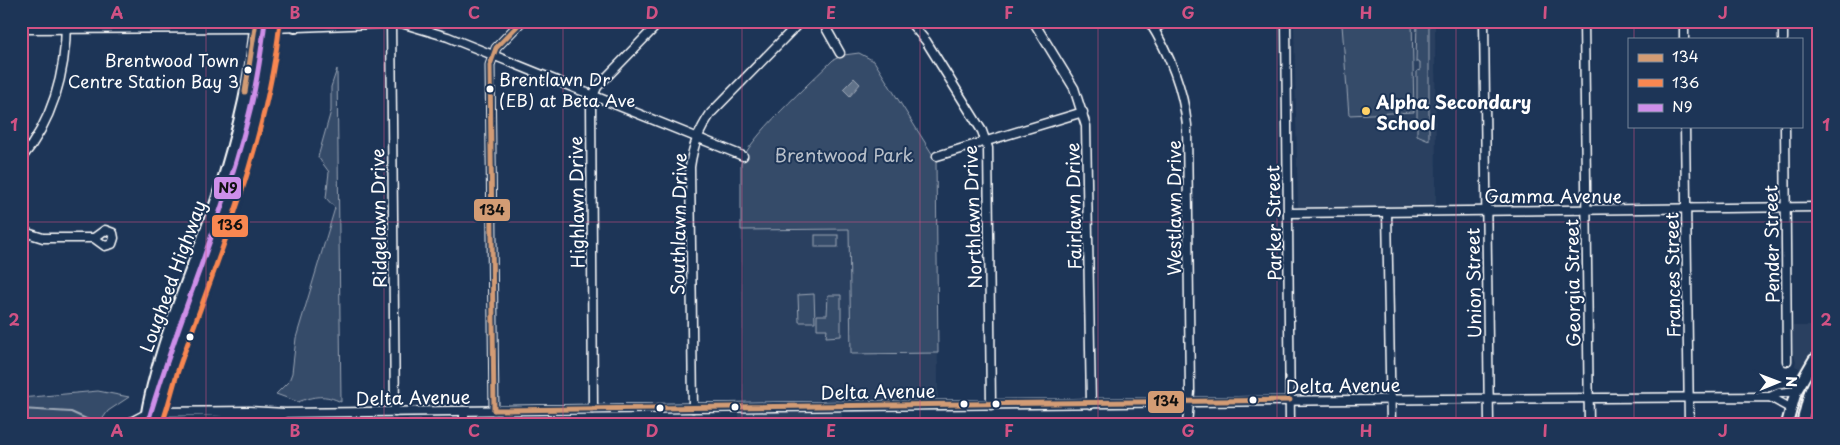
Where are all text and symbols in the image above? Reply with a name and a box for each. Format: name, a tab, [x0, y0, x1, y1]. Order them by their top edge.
text: A	[111, 0, 124, 24]
text: B	[290, 0, 301, 24]
text: C	[468, 0, 480, 24]
text: D	[646, 0, 658, 24]
text: E	[826, 0, 836, 24]
text: F	[1004, 0, 1014, 24]
text: G	[1181, 0, 1195, 24]
text: H	[1360, 0, 1372, 24]
text: I	[1542, 0, 1548, 24]
text: J	[1718, 0, 1728, 24]
legend	[1628, 38, 1802, 128]
text: 134	[1672, 44, 1699, 67]
place label: Brentwood Town Centre Station Bay 3	[68, 47, 239, 94]
marker: Brentwood Town Centre Station Bay 3	[243, 65, 253, 75]
place label: Brentlawn Dr (EB) at Beta Ave	[499, 66, 635, 113]
text: 136	[1672, 70, 1699, 93]
marker: Brentlawn Dr (EB) at Beta Ave	[485, 84, 495, 94]
place label: Alpha Secondary School	[1375, 88, 1531, 136]
text: N9	[1672, 94, 1693, 117]
marker: Alpha Secondary School	[1360, 105, 1372, 117]
text: 1	[10, 112, 18, 136]
text: 1	[1822, 112, 1830, 136]
street label: Highlawn Drive	[561, 136, 591, 268]
street label: Westlawn Drive	[1160, 140, 1187, 276]
park label: Brentwood Park	[775, 141, 913, 168]
street label: Fairlawn Drive	[1058, 142, 1088, 270]
street label: Northlawn Drive	[956, 145, 988, 289]
street label: Ridgelawn Drive	[363, 148, 393, 288]
street label: Southlawn Drive	[663, 153, 693, 295]
street label: Parker Street	[1258, 165, 1288, 281]
line badge: N9	[213, 176, 242, 200]
text: N9	[218, 177, 238, 198]
street label: Gamma Avenue	[1484, 182, 1622, 209]
street label: Pender Street	[1756, 185, 1786, 303]
street label: Lougheed Highway	[132, 196, 212, 356]
line badge: 134	[473, 198, 511, 222]
text: 134	[479, 199, 505, 220]
street label: Frances Street	[1657, 212, 1687, 338]
line badge: 136	[211, 214, 249, 238]
text: 136	[217, 214, 243, 235]
street label: Georgia Street	[1557, 219, 1587, 347]
street label: Union Street	[1459, 227, 1487, 339]
text: 2	[8, 307, 20, 331]
text: 2	[1820, 307, 1832, 331]
unlabelled marker	[185, 332, 195, 342]
north arrow	[1752, 358, 1802, 408]
street label: Delta Avenue	[1285, 370, 1401, 399]
street label: Delta Avenue	[820, 376, 936, 405]
text: N	[1781, 376, 1802, 387]
street label: Delta Avenue	[355, 382, 471, 411]
line badge: 134	[1147, 390, 1185, 414]
text: 134	[1153, 390, 1179, 411]
unlabelled marker	[1248, 395, 1258, 405]
unlabelled marker	[959, 399, 969, 409]
unlabelled marker	[991, 399, 1001, 409]
unlabelled marker	[730, 402, 740, 412]
unlabelled marker	[655, 403, 665, 413]
text: A	[111, 418, 124, 442]
text: B	[290, 418, 301, 442]
text: C	[468, 418, 480, 442]
text: D	[646, 418, 658, 442]
text: E	[826, 418, 836, 442]
text: F	[1004, 418, 1014, 442]
text: G	[1181, 418, 1195, 442]
text: H	[1360, 418, 1372, 442]
text: I	[1542, 418, 1548, 442]
text: J	[1718, 418, 1728, 442]

